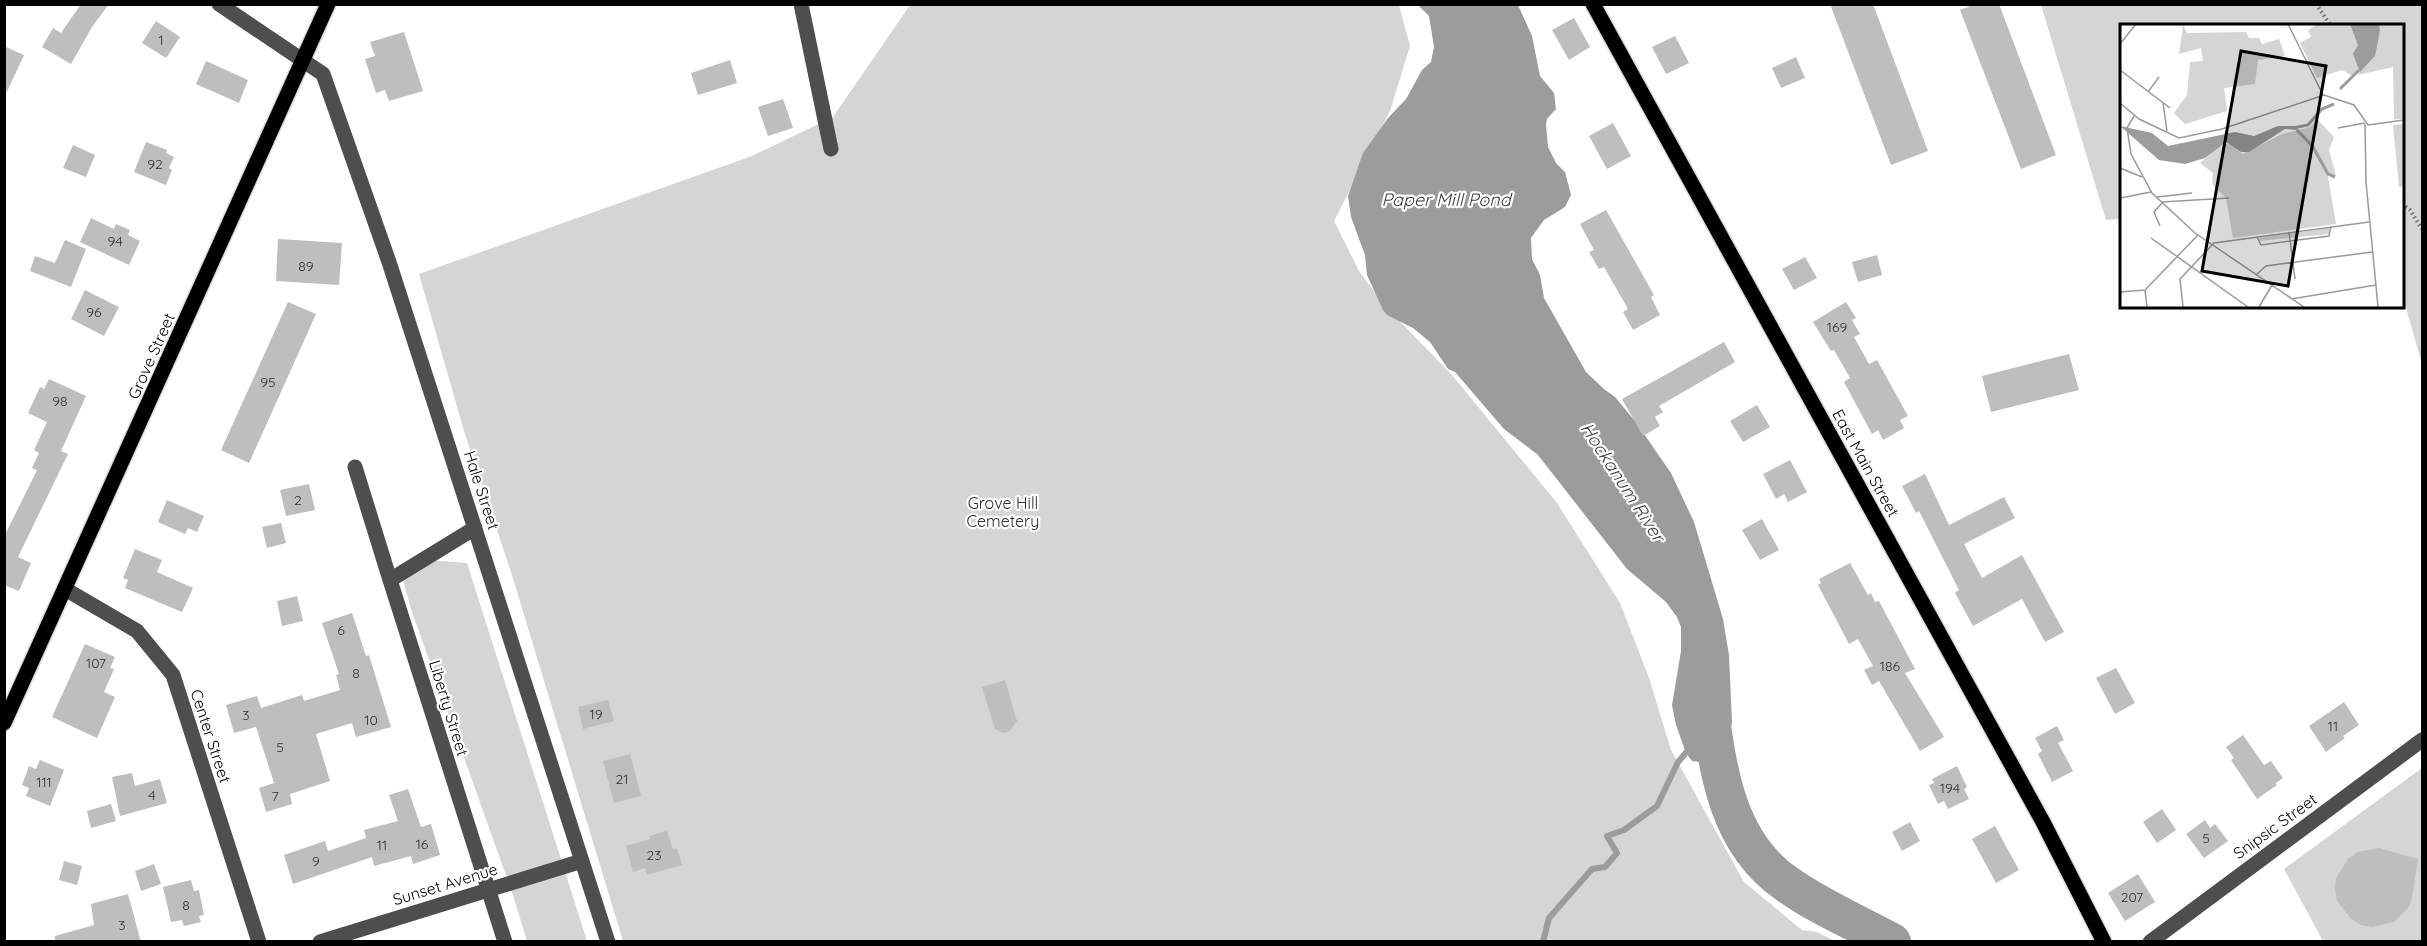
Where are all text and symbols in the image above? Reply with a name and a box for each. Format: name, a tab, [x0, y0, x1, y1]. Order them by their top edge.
inset map	[2120, 24, 2403, 308]
house number: 1	[158, 31, 164, 49]
house number: 92	[147, 155, 163, 173]
water label: Paper Mill Pond	[1381, 188, 1513, 211]
house number: 94	[107, 232, 123, 250]
house number: 89	[298, 257, 314, 275]
house number: 96	[86, 303, 102, 321]
street label: Grove Street	[123, 310, 179, 402]
house number: 169	[1827, 318, 1847, 336]
house number: 95	[260, 373, 276, 391]
house number: 98	[52, 392, 68, 410]
street label: East Main Street	[1828, 406, 1904, 520]
water label: Hockanum River	[1576, 418, 1671, 548]
street label: Hale Street	[460, 448, 504, 532]
house number: 2	[294, 491, 302, 509]
park label: Grove Hill Cemetery	[967, 493, 1039, 531]
house number: 6	[337, 621, 345, 639]
house number: 107	[86, 654, 106, 672]
house number: 186	[1880, 657, 1901, 675]
street label: Liberty Street	[425, 658, 473, 758]
house number: 8	[352, 664, 360, 682]
street label: Center Street	[186, 687, 236, 785]
house number: 19	[590, 705, 603, 723]
house number: 3	[242, 706, 250, 724]
house number: 10	[364, 711, 378, 729]
house number: 11	[2328, 717, 2338, 735]
house number: 5	[276, 738, 284, 756]
house number: 21	[616, 770, 628, 788]
house number: 111	[36, 773, 52, 791]
house number: 194	[1940, 779, 1960, 797]
house number: 4	[148, 786, 156, 804]
house number: 7	[271, 787, 279, 805]
street label: Snipsic Street	[2229, 789, 2321, 863]
house number: 5	[2202, 829, 2210, 847]
house number: 16	[416, 835, 429, 853]
house number: 11	[377, 836, 387, 854]
house number: 23	[646, 846, 662, 864]
house number: 9	[312, 852, 320, 870]
street label: Sunset Avenue	[390, 859, 500, 909]
house number: 207	[2121, 888, 2143, 906]
house number: 8	[182, 896, 190, 914]
house number: 3	[118, 916, 126, 934]

